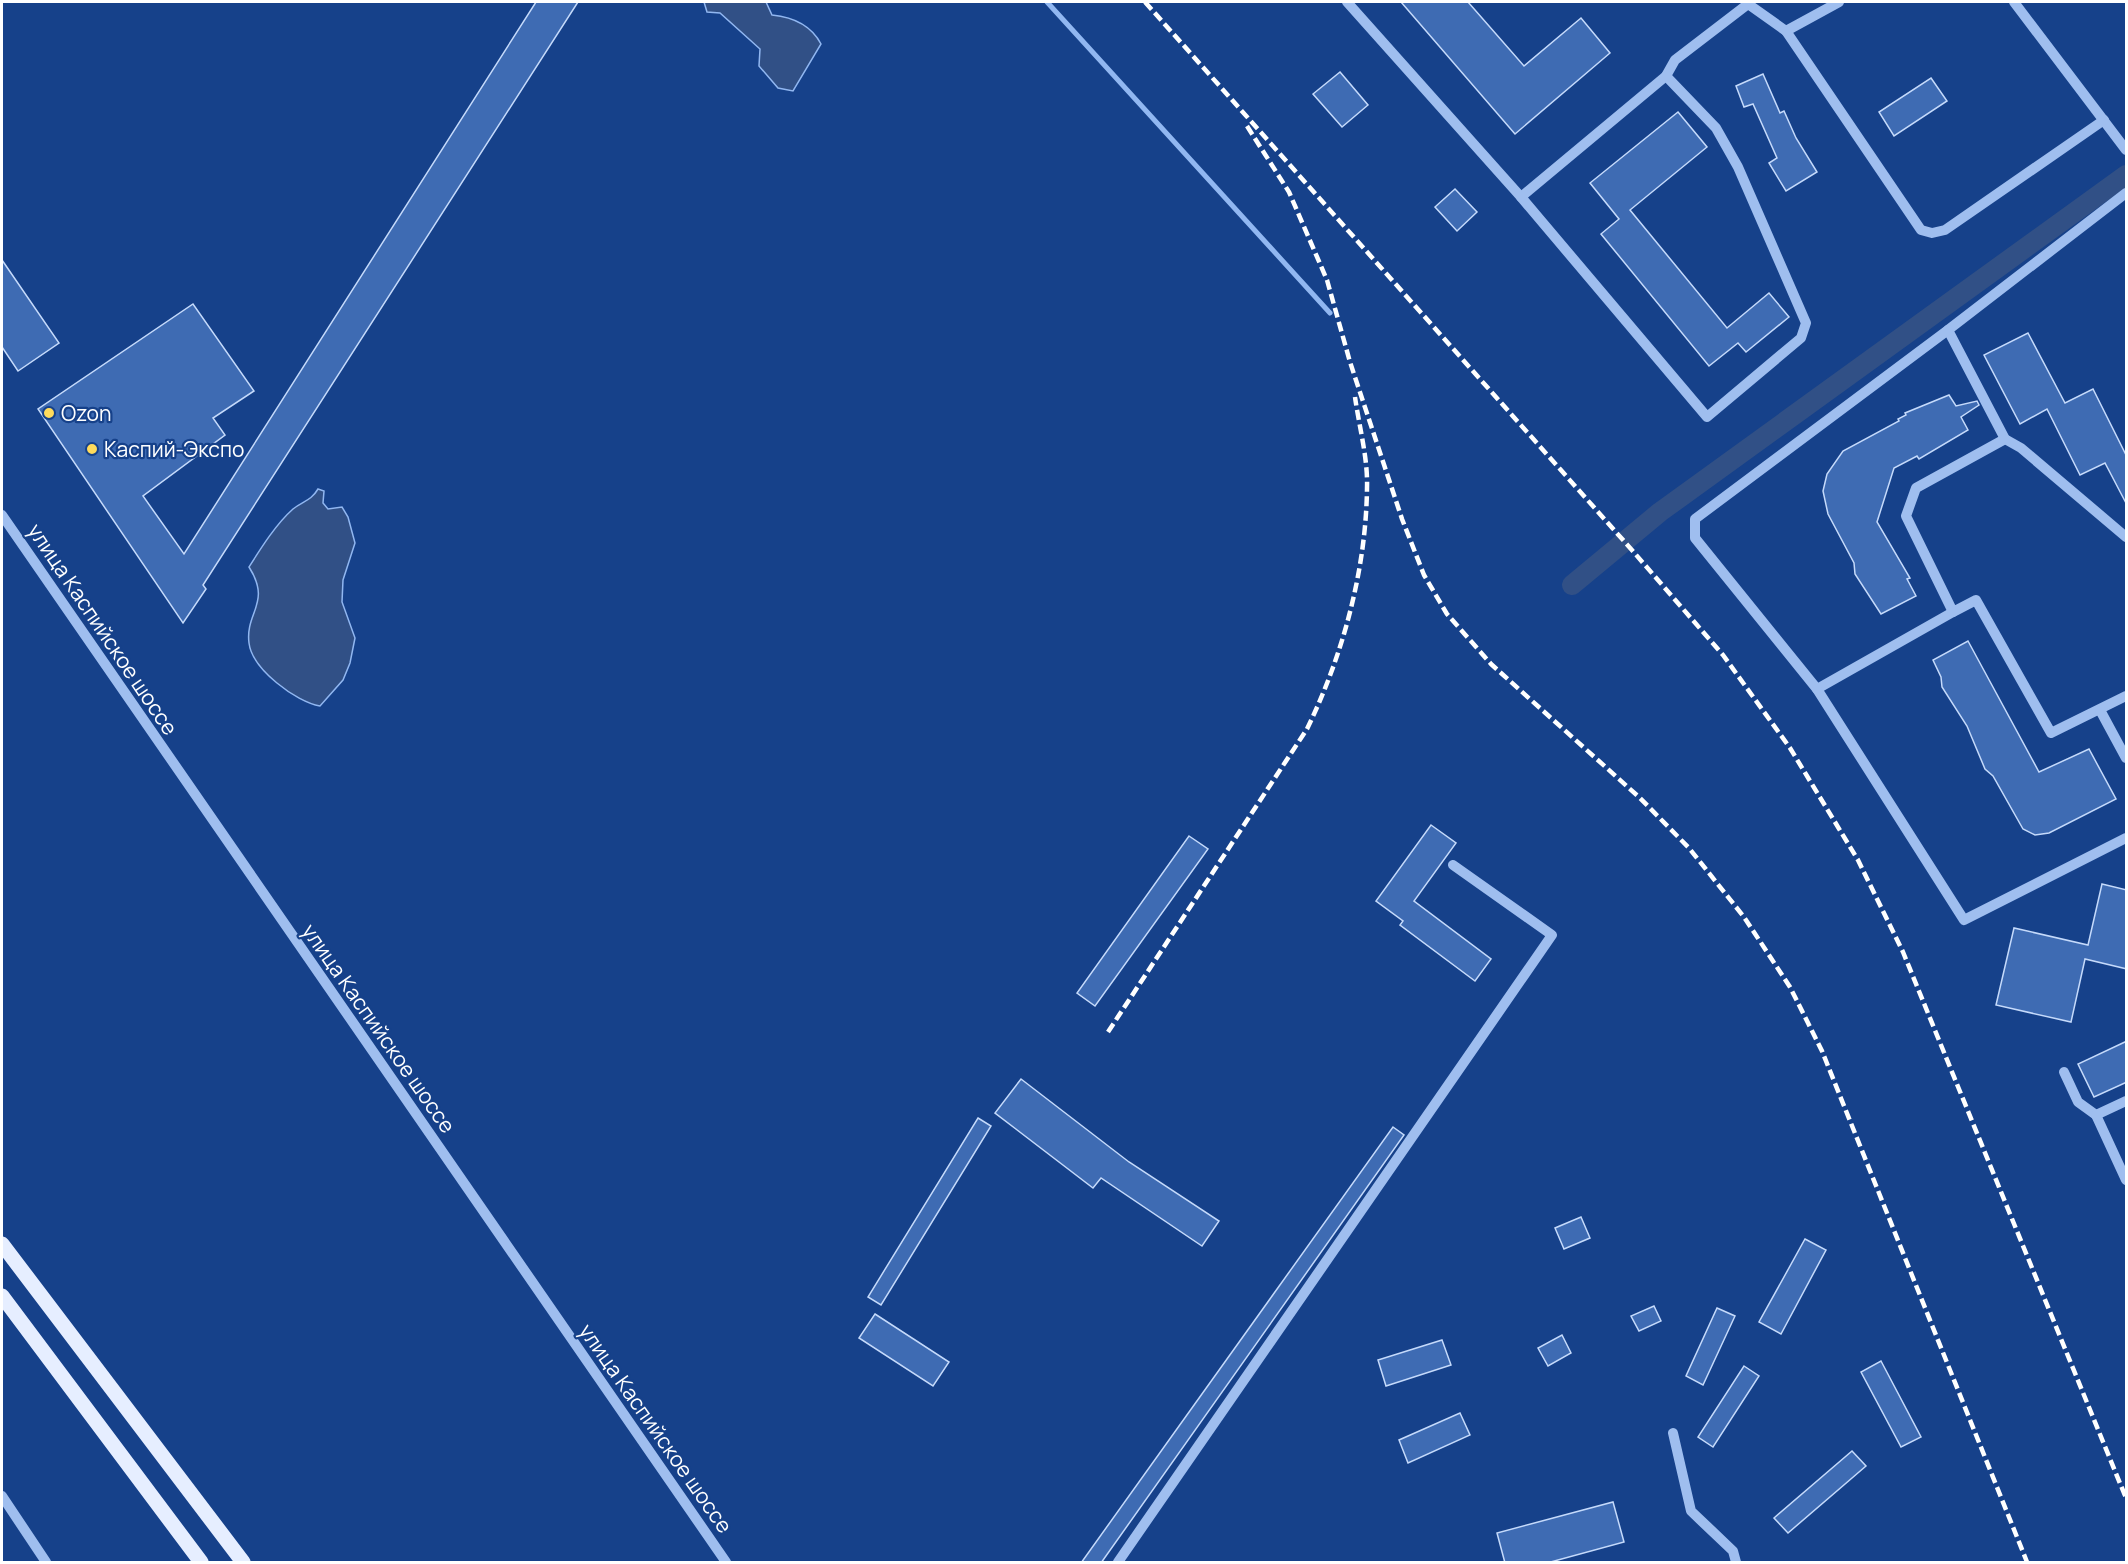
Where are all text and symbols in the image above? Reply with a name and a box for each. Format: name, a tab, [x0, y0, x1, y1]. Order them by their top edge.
place label: Ozon	[61, 399, 111, 427]
marker: Ozon	[42, 406, 56, 420]
place label: Каспий-Экспо	[104, 435, 244, 463]
marker: Каспий-Экспо	[85, 442, 99, 456]
street label: улица Каспийское шоссе	[22, 518, 184, 740]
street label: улица Каспийское шоссе	[296, 918, 462, 1138]
street label: улица Каспийское шоссе	[573, 1318, 739, 1538]

